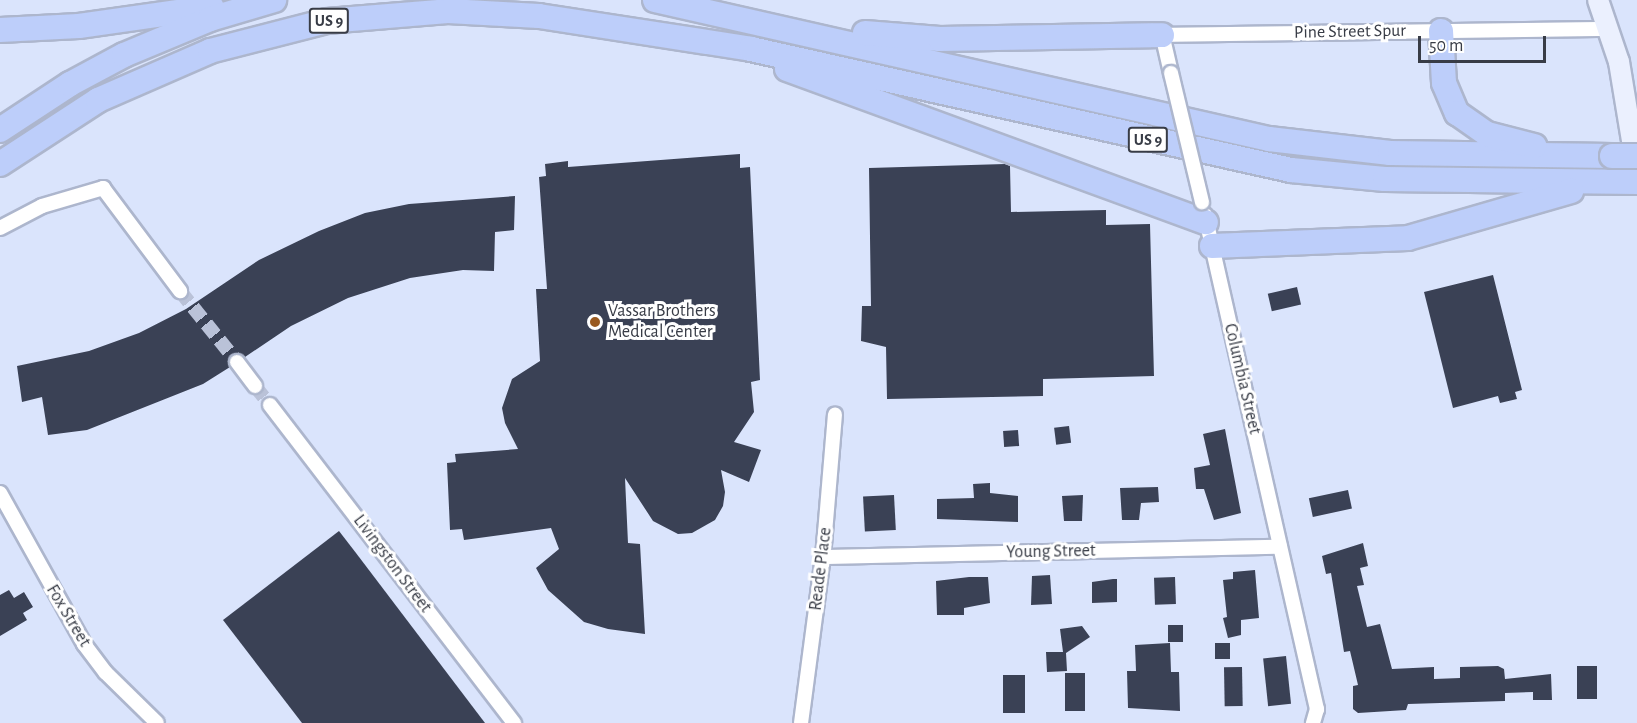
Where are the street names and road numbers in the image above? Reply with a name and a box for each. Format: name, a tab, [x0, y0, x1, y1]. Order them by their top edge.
road number: US 9	[308, 8, 350, 34]
street label: Pine Street Spur	[1294, 20, 1406, 44]
road number: US 9	[1127, 127, 1169, 153]
street label: Columbia Street	[1219, 322, 1265, 436]
street label: Livingston Street	[348, 511, 436, 617]
street label: Reade Place	[805, 526, 837, 612]
street label: Young Street	[1006, 540, 1096, 564]
street label: Fox Street	[41, 581, 95, 651]

